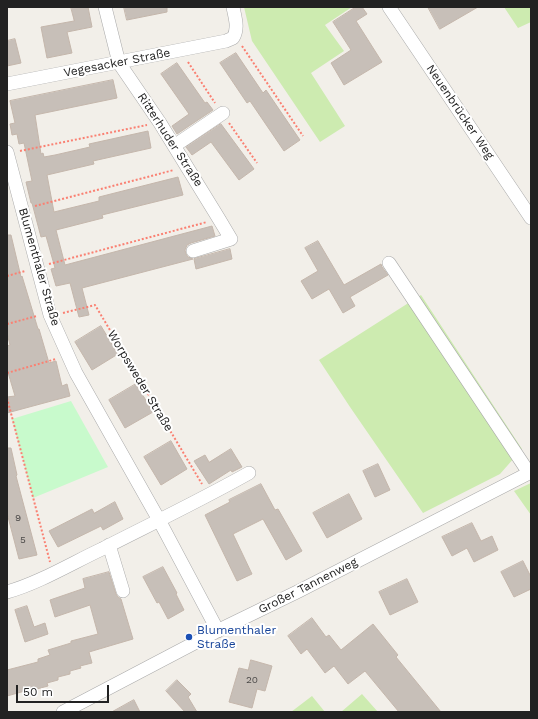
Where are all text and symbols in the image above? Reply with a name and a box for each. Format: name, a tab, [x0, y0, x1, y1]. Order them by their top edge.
street label: Vegesacker Straße	[62, 46, 172, 80]
street label: Neuenbrücker Weg	[423, 62, 497, 162]
street label: Ritterhuder Straße	[134, 90, 206, 190]
street label: Blumenthaler Straße	[15, 206, 63, 328]
street label: Worpsweder Straße	[104, 328, 176, 434]
house number: 9	[15, 512, 21, 524]
house number: 5	[20, 534, 26, 546]
street label: Großer Tannenweg	[256, 555, 360, 617]
place label: Blumenthaler Straße	[197, 623, 276, 651]
marker: Blumenthaler Straße	[184, 632, 194, 642]
house number: 20	[246, 674, 258, 686]
scale bar	[18, 677, 111, 703]
text: 50 m	[23, 685, 53, 699]

